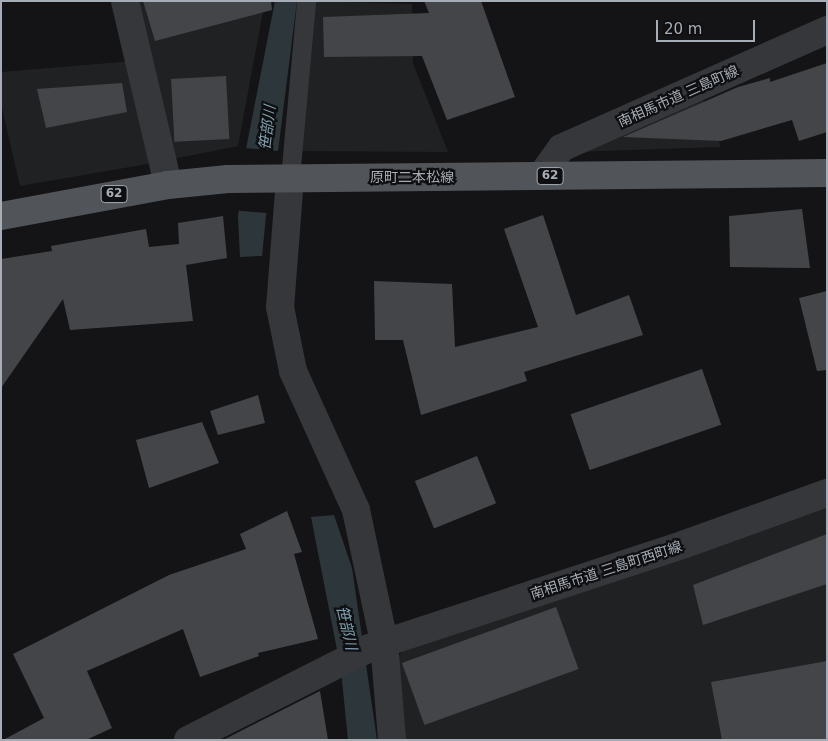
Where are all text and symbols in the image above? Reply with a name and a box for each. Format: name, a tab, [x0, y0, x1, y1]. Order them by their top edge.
scale bar	[658, 10, 757, 42]
text: 20 m	[664, 20, 702, 38]
street label: 南相馬市道 三島町線	[615, 62, 741, 130]
water label: 笹部川	[256, 105, 280, 151]
road number: 62	[536, 167, 564, 186]
street label: 原町二本松線	[370, 169, 454, 185]
road number: 62	[100, 184, 128, 203]
street label: 南相馬市道 三島町西町線	[528, 538, 684, 602]
water label: 笹部川	[332, 604, 360, 652]

